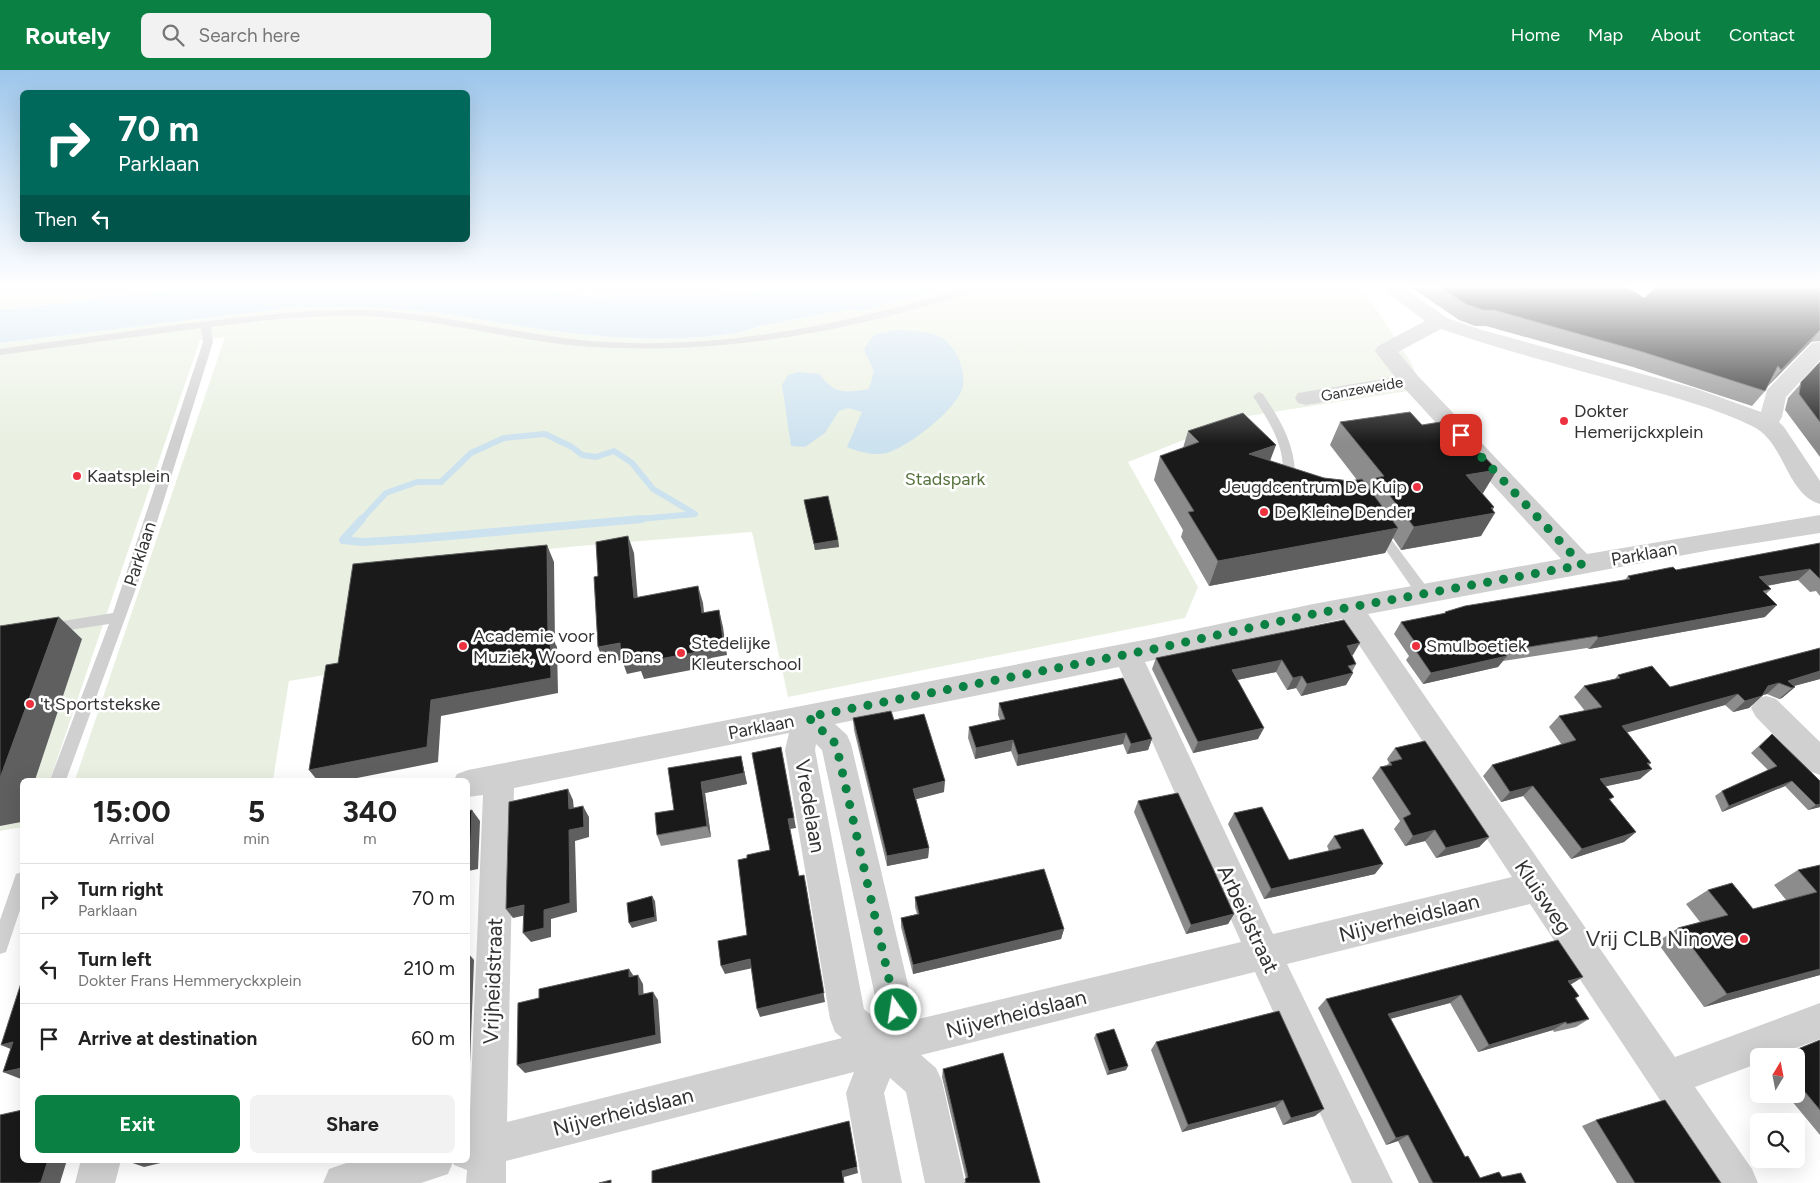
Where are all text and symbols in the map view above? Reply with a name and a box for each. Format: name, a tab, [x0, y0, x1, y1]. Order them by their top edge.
search box	[141, 13, 491, 58]
text: Routely	[25, 21, 111, 50]
icon: search	[159, 21, 187, 49]
text: Search here	[199, 24, 300, 47]
text: Home	[1511, 24, 1560, 46]
text: Map	[1588, 24, 1623, 46]
text: About	[1651, 24, 1701, 46]
text: Contact	[1729, 24, 1795, 46]
text: 70 m	[118, 108, 199, 150]
icon: right	[35, 110, 100, 175]
text: Parklaan	[118, 150, 199, 177]
icon: left	[87, 205, 115, 233]
text: Then	[35, 208, 77, 231]
street label: Ganzeweide	[1320, 373, 1404, 405]
place label: Dokter Hemerijckxplein	[1574, 400, 1703, 443]
pin	[1440, 414, 1482, 456]
marker: Dokter Hemerijckxplein	[1558, 415, 1570, 427]
icon: arrive	[1447, 421, 1475, 449]
place label: Kaatsplein	[87, 465, 170, 487]
park label: Stadspark	[905, 468, 986, 490]
marker: Kaatsplein	[71, 470, 83, 482]
place label: Jeugdcentrum De Kuip	[1222, 476, 1407, 498]
marker: Jeugdcentrum De Kuip	[1411, 481, 1423, 493]
place label: De Kleine Dender	[1274, 501, 1413, 523]
marker: De Kleine Dender	[1258, 506, 1270, 518]
street label: Parklaan	[119, 519, 161, 589]
street label: Parklaan	[1609, 537, 1679, 571]
place label: Academie voor Muziek, Woord en Dans	[473, 625, 661, 668]
place label: Stedelijke Kleuterschool	[691, 632, 802, 675]
place label: Smulboetiek	[1426, 635, 1527, 657]
marker: Academie voor Muziek, Woord en Dans	[457, 640, 469, 652]
marker: Smulboetiek	[1410, 640, 1422, 652]
marker: Stedelijke Kleuterschool	[675, 647, 687, 659]
place label: 't Sportstekske	[40, 693, 160, 715]
marker: 't Sportstekske	[24, 698, 36, 710]
street label: Parklaan	[726, 710, 796, 744]
street label: Vredelaan	[790, 757, 831, 855]
text: 15:00	[93, 793, 171, 830]
text: 5	[248, 793, 265, 830]
text: 340	[342, 793, 397, 830]
text: Arrival	[109, 829, 154, 848]
text: min	[243, 829, 270, 848]
text: m	[363, 829, 377, 848]
street label: Kluisweg	[1510, 855, 1577, 938]
street label: Arbeidstraat	[1213, 861, 1284, 977]
text: Turn right	[78, 878, 164, 901]
icon: right	[35, 885, 63, 913]
text: 70 m	[412, 887, 455, 910]
street label: Nijverheidslaan	[1336, 888, 1482, 947]
text: Parklaan	[78, 901, 137, 920]
street label: Vrijheidstraat	[478, 917, 507, 1045]
place label: Vrij CLB Ninove	[1586, 926, 1734, 951]
marker: Vrij CLB Ninove	[1738, 933, 1750, 945]
text: Turn left	[78, 948, 152, 971]
icon: left	[35, 955, 63, 983]
text: 210 m	[403, 957, 455, 980]
text: Dokter Frans Hemmeryckxplein	[78, 971, 301, 990]
position arrow	[869, 983, 921, 1035]
street label: Nijverheidslaan	[943, 984, 1089, 1043]
icon: arrive	[35, 1025, 63, 1053]
text: Arrive at destination	[78, 1027, 257, 1050]
text: 60 m	[411, 1027, 455, 1050]
north arrow	[1750, 1048, 1805, 1102]
map controls	[1750, 1048, 1805, 1168]
street label: Nijverheidslaan	[550, 1082, 696, 1141]
button: Exit	[35, 1095, 240, 1153]
button: Share	[250, 1095, 455, 1153]
button: search	[1750, 1113, 1805, 1168]

